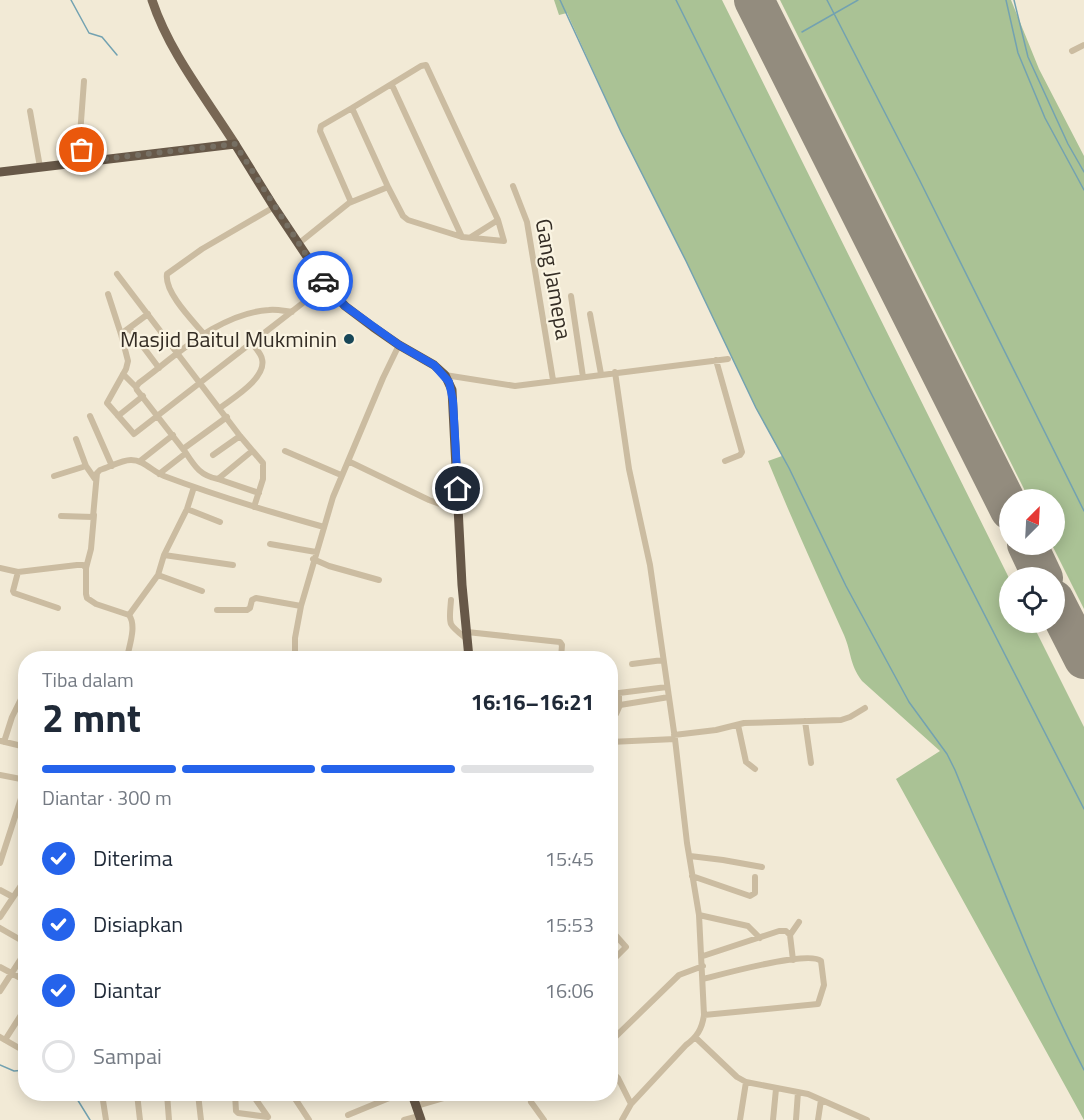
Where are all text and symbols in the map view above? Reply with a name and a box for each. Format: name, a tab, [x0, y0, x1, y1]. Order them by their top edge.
pin	[56, 124, 107, 175]
icon: bag	[65, 133, 98, 166]
street label: Gang Jamepa	[527, 216, 581, 342]
courier	[293, 251, 353, 311]
icon: car	[307, 265, 340, 298]
place label: Masjid Baitul Mukminin	[120, 322, 337, 356]
marker: Masjid Baitul Mukminin	[342, 332, 356, 346]
pin	[432, 463, 483, 514]
icon: home	[441, 472, 474, 505]
north arrow	[999, 489, 1065, 555]
map controls	[999, 489, 1065, 633]
button: locate	[999, 567, 1065, 633]
text: Tiba dalam	[42, 664, 134, 695]
text: 16:16–16:21	[471, 685, 594, 719]
text: 2 mnt	[42, 688, 141, 747]
text: Diantar · 300 m	[42, 782, 172, 813]
text: Diterima	[93, 841, 173, 875]
icon: check	[42, 842, 75, 875]
text: 15:45	[545, 843, 594, 874]
text: Disiapkan	[93, 907, 183, 941]
icon: check	[42, 908, 75, 941]
text: 15:53	[545, 909, 594, 940]
text: Diantar	[93, 973, 161, 1007]
icon: check	[42, 974, 75, 1007]
text: 16:06	[545, 975, 594, 1006]
text: Sampai	[93, 1039, 162, 1073]

